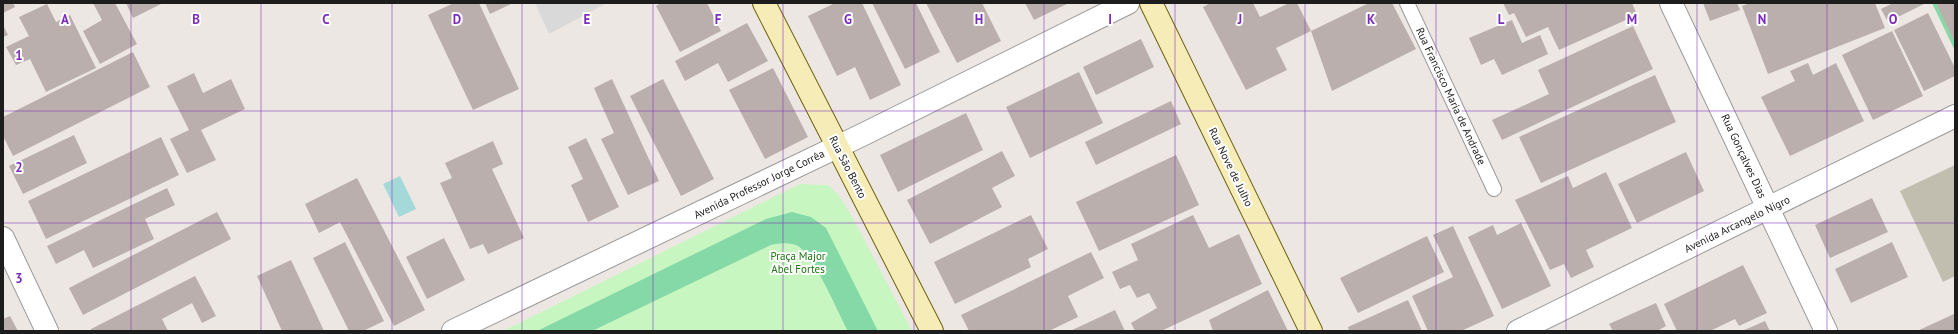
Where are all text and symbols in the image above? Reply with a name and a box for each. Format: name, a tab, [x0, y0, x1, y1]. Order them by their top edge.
text: A	[61, 11, 69, 28]
text: B	[192, 11, 200, 28]
text: C	[322, 11, 330, 28]
text: D	[453, 11, 461, 28]
text: E	[584, 11, 591, 28]
text: F	[715, 11, 722, 28]
text: G	[844, 11, 852, 28]
text: H	[975, 11, 983, 28]
text: I	[1108, 11, 1112, 28]
text: J	[1237, 11, 1242, 28]
text: K	[1367, 11, 1375, 28]
text: L	[1498, 11, 1505, 28]
text: M	[1627, 11, 1637, 28]
text: N	[1758, 11, 1766, 28]
text: O	[1889, 11, 1898, 28]
street label: Rua Francisco Maria de Andrade	[1413, 25, 1489, 167]
text: 1	[15, 47, 23, 64]
street label: Rua Gonçalves Dias	[1718, 112, 1770, 201]
street label: Rua Nove de Julho	[1206, 125, 1256, 209]
street label: Rua São Bento	[826, 133, 870, 201]
street label: Avenida Professor Jorge Corrêa	[691, 146, 827, 222]
text: 2	[15, 159, 23, 176]
street label: Avenida Arcangelo Nigro	[1682, 192, 1792, 256]
park label: Praça Major Abel Fortes	[770, 249, 826, 276]
text: 3	[15, 270, 23, 287]

